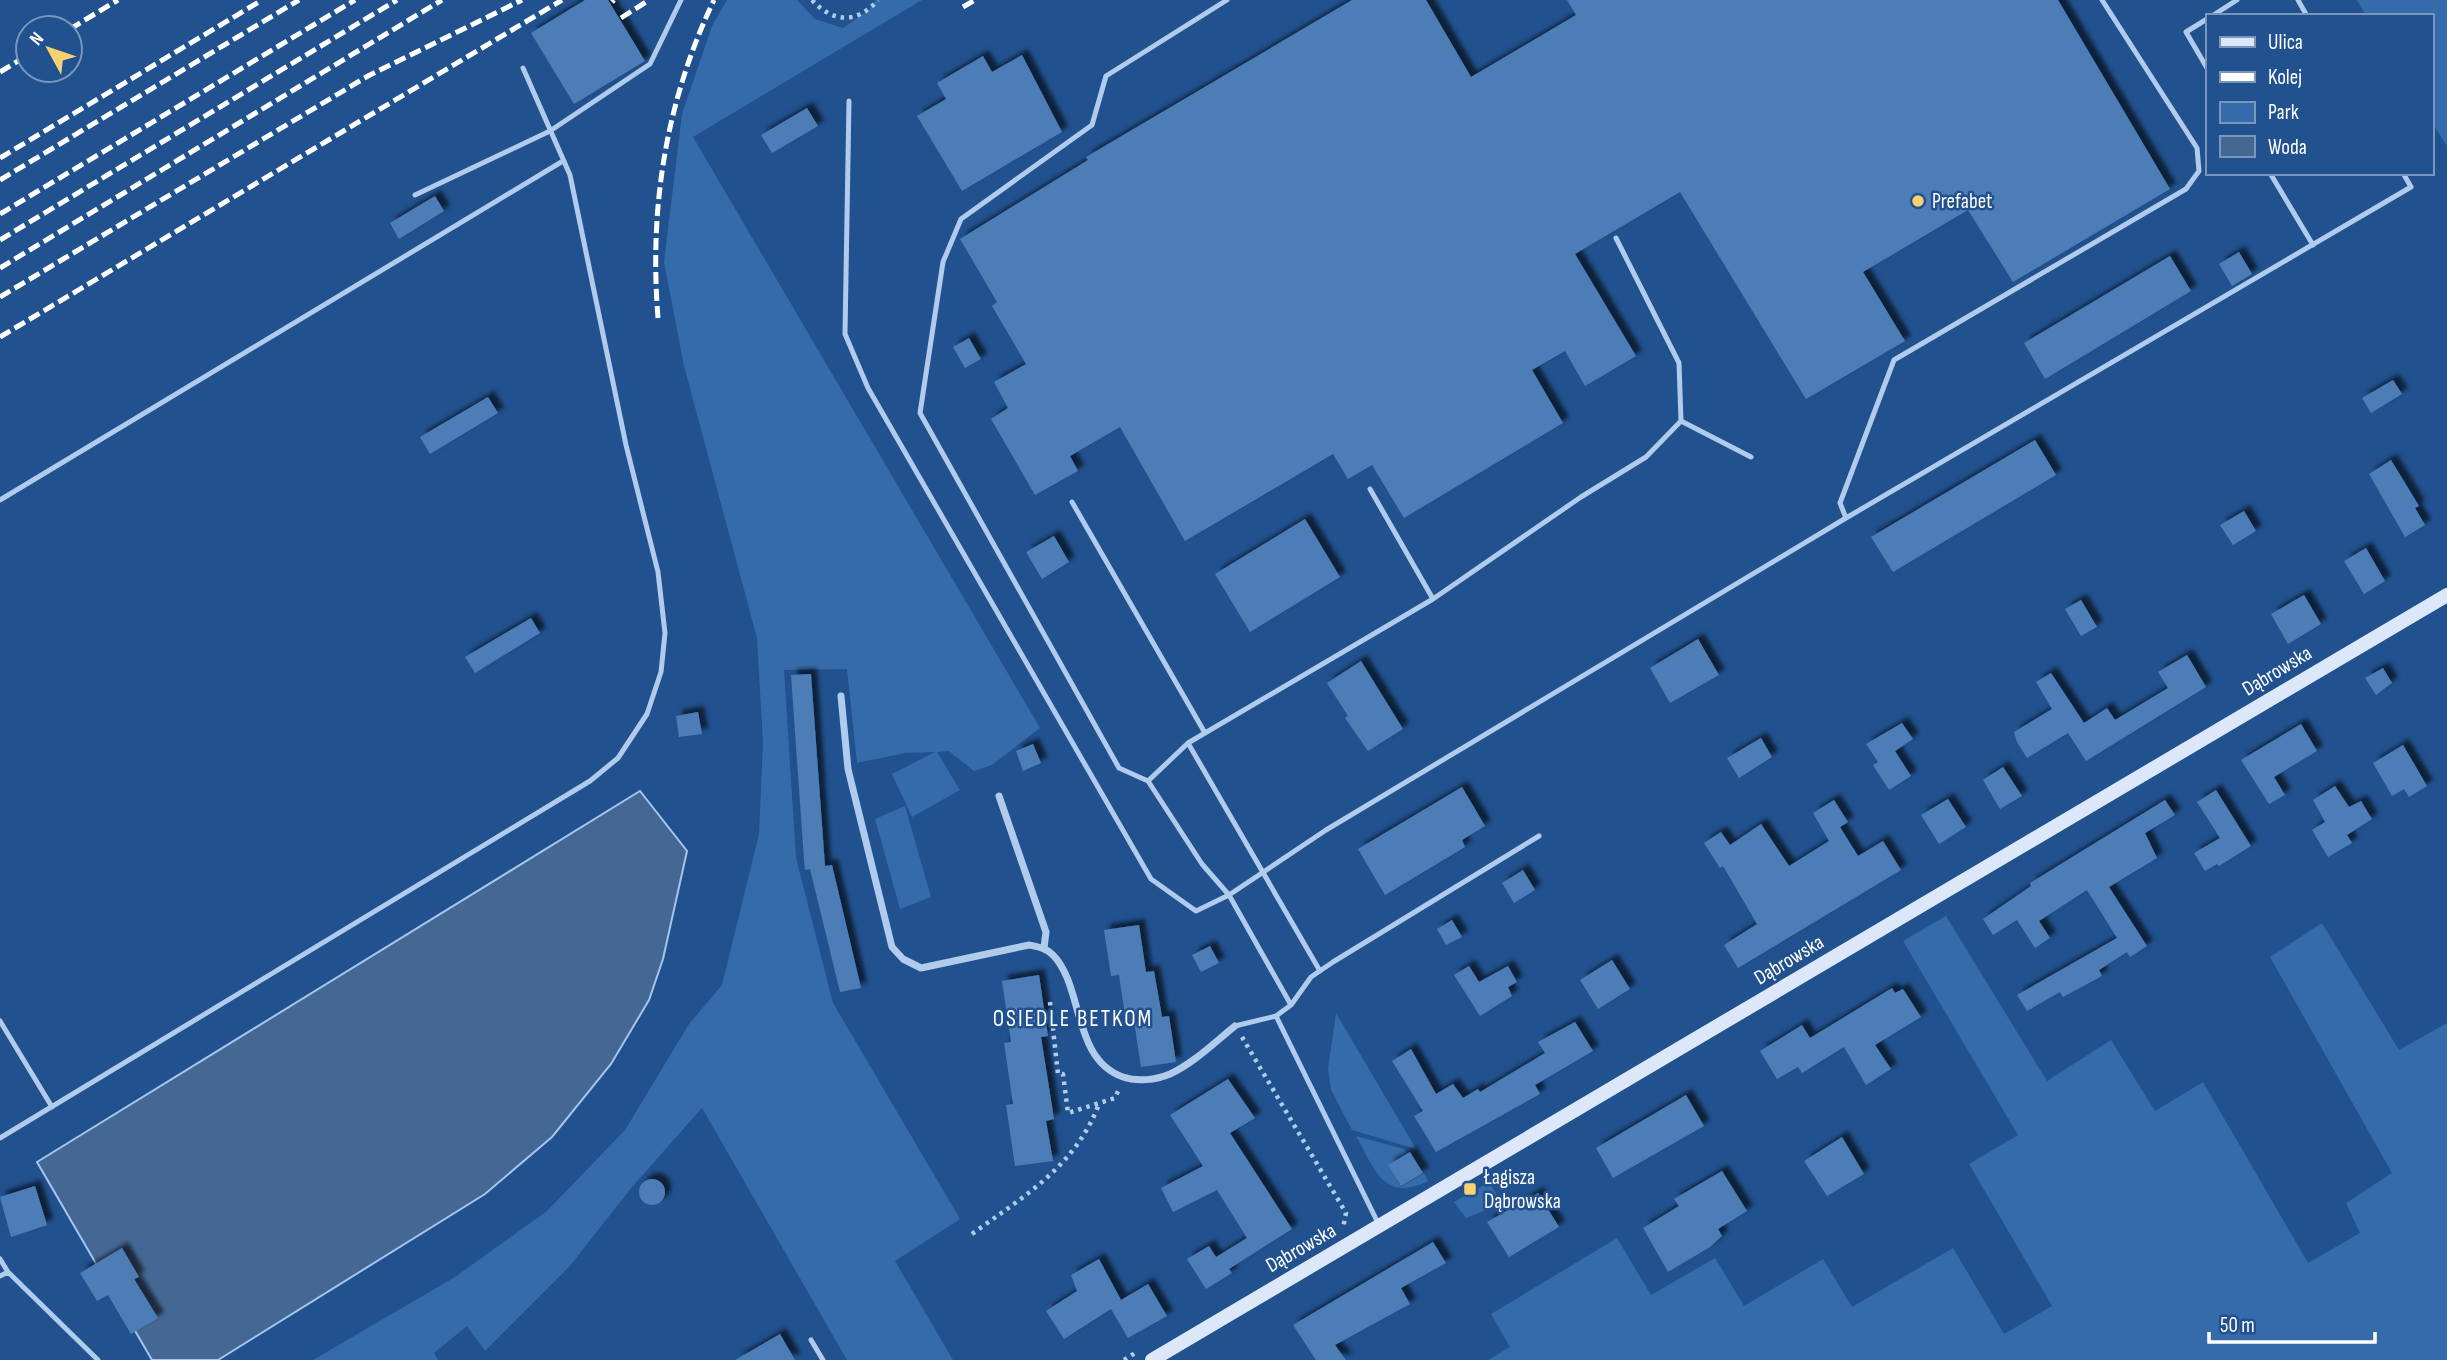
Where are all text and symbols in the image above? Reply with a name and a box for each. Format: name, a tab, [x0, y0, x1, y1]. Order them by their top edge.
north arrow	[14, 14, 84, 84]
legend	[2206, 14, 2433, 175]
text: N	[25, 28, 49, 50]
text: Ulica	[2268, 30, 2303, 55]
text: Kolej	[2268, 65, 2302, 90]
text: Park	[2268, 100, 2299, 125]
text: Woda	[2268, 135, 2307, 160]
place label: Prefabet	[1932, 189, 1992, 214]
marker: Prefabet	[1910, 193, 1926, 209]
street label: Dąbrowska	[2238, 641, 2316, 701]
street label: Dąbrowska	[1750, 930, 1828, 990]
district label: OSIEDLE BETKOM	[993, 1005, 1153, 1033]
place label: Łagisza Dąbrowska	[1483, 1165, 1561, 1214]
marker: Łagisza Dąbrowska	[1462, 1181, 1478, 1197]
street label: Dąbrowska	[1262, 1218, 1340, 1278]
scale bar	[2209, 1300, 2375, 1344]
text: 50 m	[2220, 1313, 2255, 1338]

